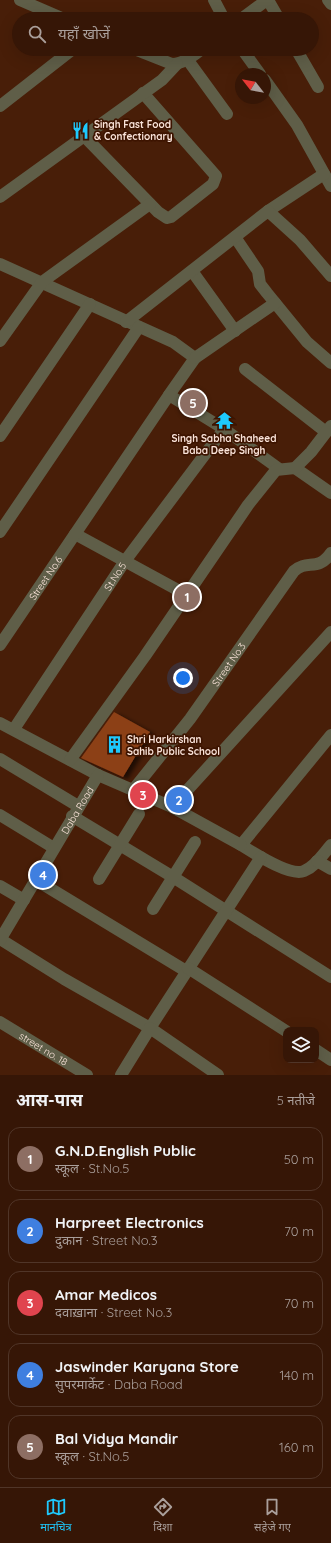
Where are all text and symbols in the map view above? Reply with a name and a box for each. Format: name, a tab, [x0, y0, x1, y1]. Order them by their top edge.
search box	[12, 12, 319, 56]
icon: search	[26, 23, 48, 45]
text: यहाँ खोजें	[58, 24, 110, 43]
north arrow	[235, 68, 271, 104]
place label: Singh Fast Food & Confectionary	[94, 118, 173, 143]
restaurant icon: Singh Fast Food & Confectionary	[71, 120, 91, 140]
pin: 5	[180, 388, 206, 418]
temple icon: Singh Sabha Shaheed Baba Deep Singh	[214, 411, 234, 431]
place label: Singh Sabha Shaheed Baba Deep Singh	[172, 432, 276, 457]
street label: Street No.6	[26, 553, 65, 603]
street label: St.No.5	[101, 560, 129, 593]
pin: 1	[174, 582, 200, 612]
street label: Street No.3	[209, 640, 248, 689]
your location	[173, 668, 193, 688]
place label: Shri Harkirshan Sahib Public School	[127, 733, 220, 758]
building icon: Shri Harkirshan Sahib Public School	[104, 735, 124, 755]
pin: 3	[130, 780, 156, 810]
street label: Daba Road	[58, 784, 96, 836]
pin: 2	[166, 785, 192, 815]
pin: 4	[30, 860, 56, 890]
map controls	[283, 1027, 319, 1063]
button: layers	[283, 1027, 319, 1063]
street label: street no. 18	[17, 1029, 70, 1068]
text: आस-पास	[16, 1089, 83, 1110]
text: 5 नतीजे	[277, 1092, 315, 1108]
text: G.N.D.English Public	[55, 1141, 196, 1160]
text: 1	[27, 1151, 33, 1167]
text: 50 m	[284, 1151, 314, 1167]
text: स्कूल · St.No.5	[55, 1160, 129, 1176]
text: Harpreet Electronics	[55, 1213, 204, 1232]
text: 2	[26, 1223, 34, 1239]
text: 70 m	[284, 1223, 314, 1239]
text: दुकान · Street No.3	[55, 1232, 158, 1248]
text: Amar Medicos	[55, 1285, 157, 1304]
text: 3	[27, 1295, 33, 1311]
text: 70 m	[284, 1295, 314, 1311]
text: दवाख़ाना · Street No.3	[55, 1304, 172, 1320]
text: Jaswinder Karyana Store	[55, 1357, 239, 1376]
text: 4	[26, 1367, 34, 1383]
text: 140 m	[279, 1367, 314, 1383]
text: सुपरमार्केट · Daba Road	[55, 1376, 183, 1392]
text: Bal Vidya Mandir	[55, 1429, 178, 1448]
text: 5	[26, 1439, 34, 1455]
text: 160 m	[279, 1439, 314, 1455]
text: स्कूल · St.No.5	[55, 1448, 129, 1464]
tab: मानचित्र	[40, 1496, 72, 1535]
tab: दिशा	[152, 1496, 174, 1535]
tab: सहेजे गए	[254, 1496, 291, 1535]

